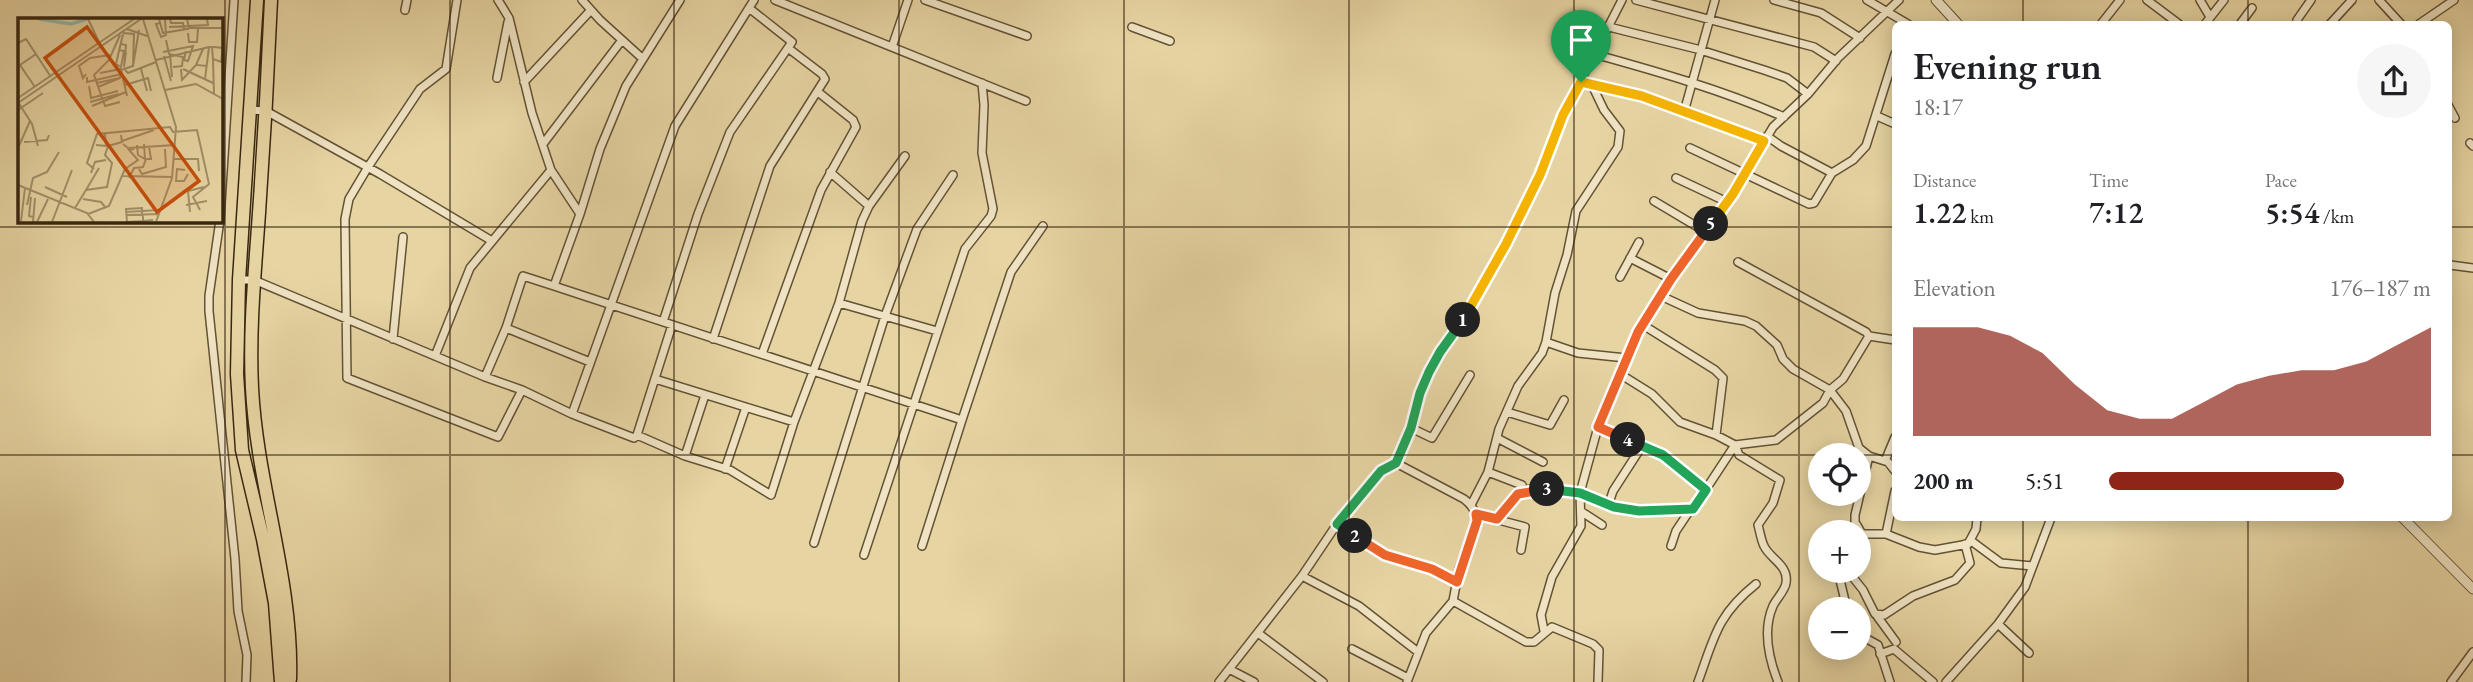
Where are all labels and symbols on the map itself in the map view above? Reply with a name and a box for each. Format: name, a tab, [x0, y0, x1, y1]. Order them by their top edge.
pin	[1551, 10, 1611, 82]
inset map	[18, 18, 222, 222]
pin: 5	[1694, 206, 1728, 242]
pin: 1	[1446, 302, 1480, 338]
pin: 4	[1610, 422, 1646, 458]
pin: 3	[1530, 472, 1564, 506]
pin: 2	[1338, 518, 1372, 554]

